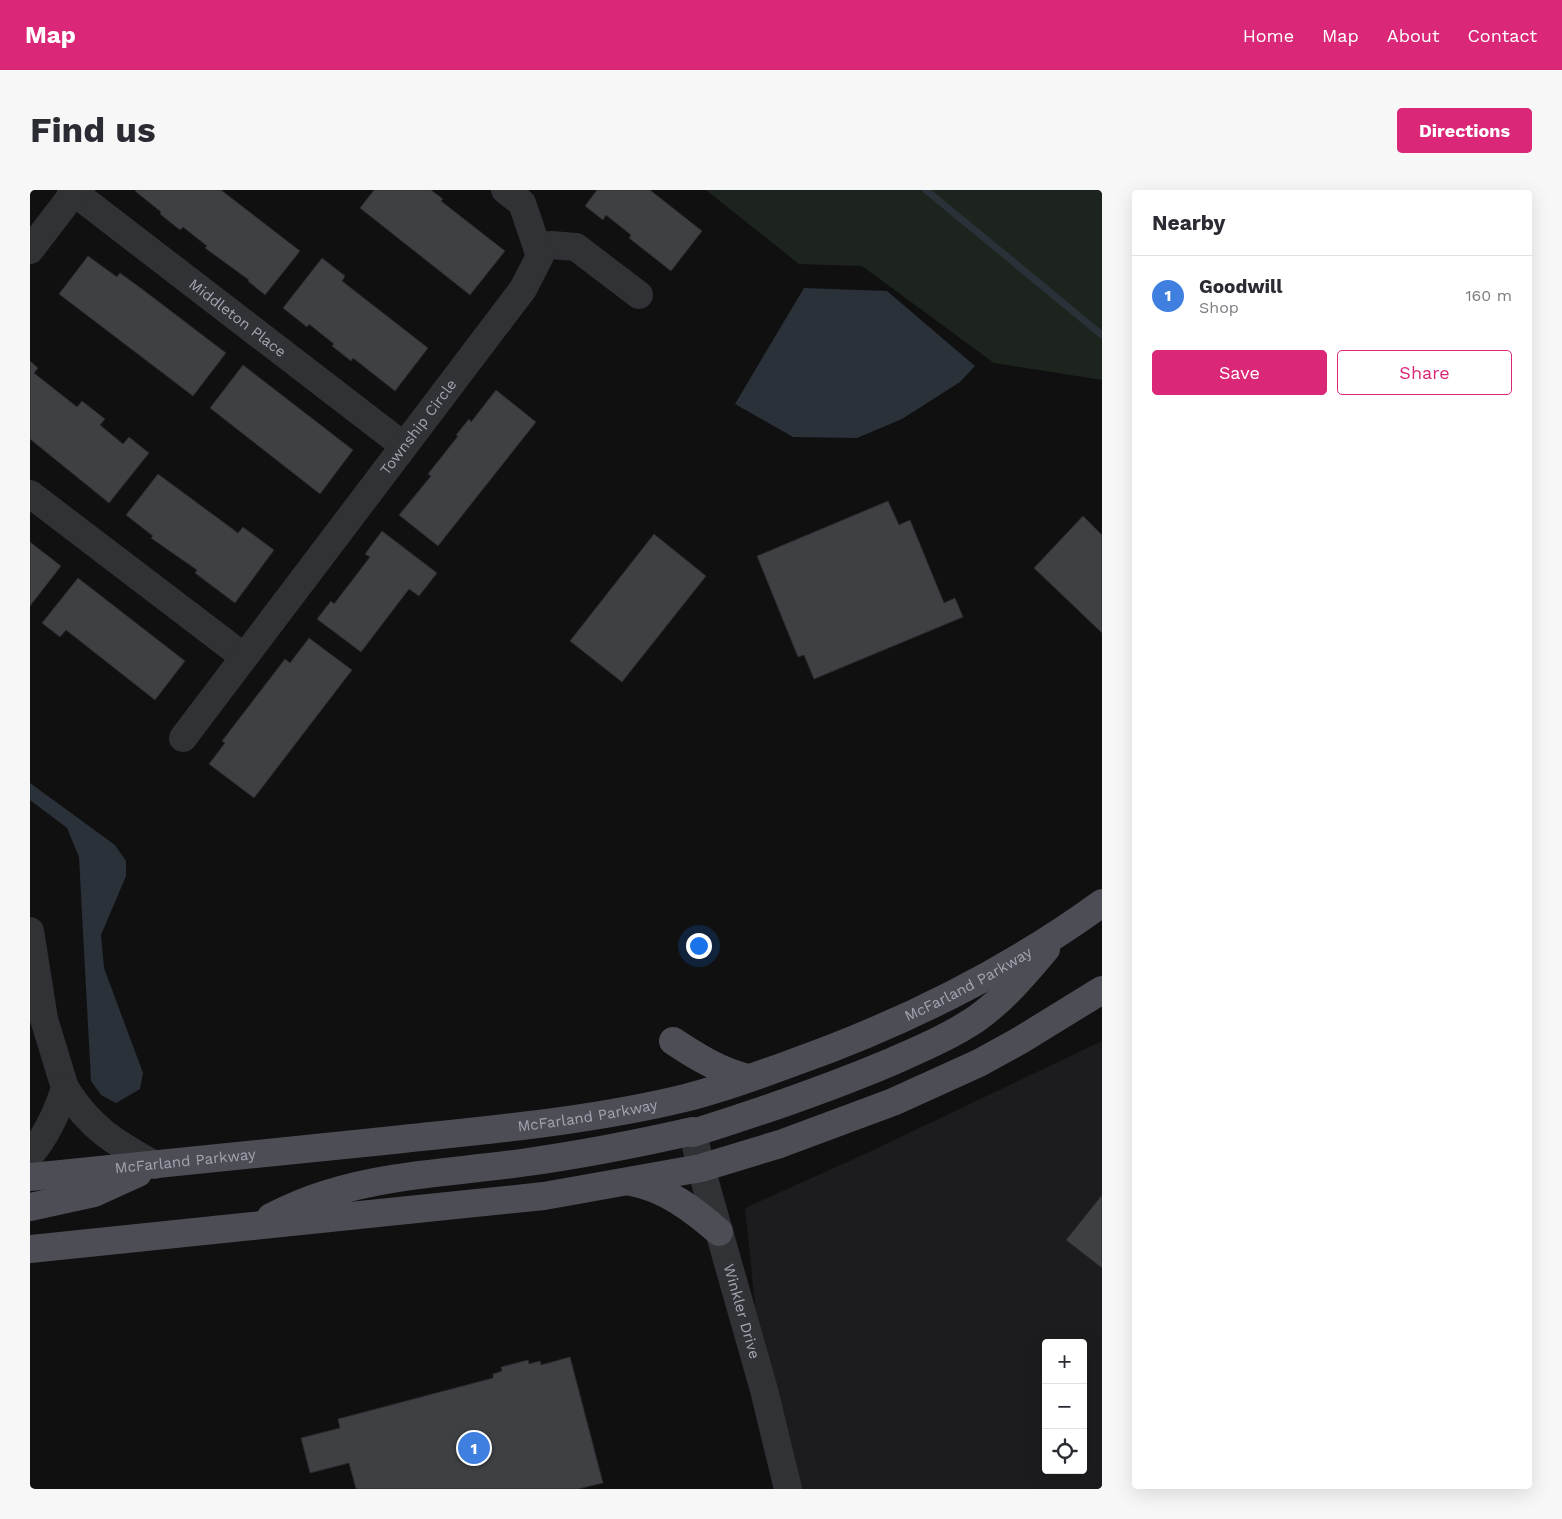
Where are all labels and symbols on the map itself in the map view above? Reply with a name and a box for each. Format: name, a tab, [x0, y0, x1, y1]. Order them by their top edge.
street label: Middleton Place	[185, 275, 290, 361]
street label: Township Circle	[376, 376, 461, 479]
your location	[686, 933, 712, 959]
street label: McFarland Parkway	[902, 943, 1035, 1025]
street label: McFarland Parkway	[517, 1095, 659, 1135]
street label: McFarland Parkway	[114, 1145, 257, 1177]
street label: Winkler Drive	[720, 1262, 764, 1361]
pin: 1	[458, 1429, 490, 1467]

